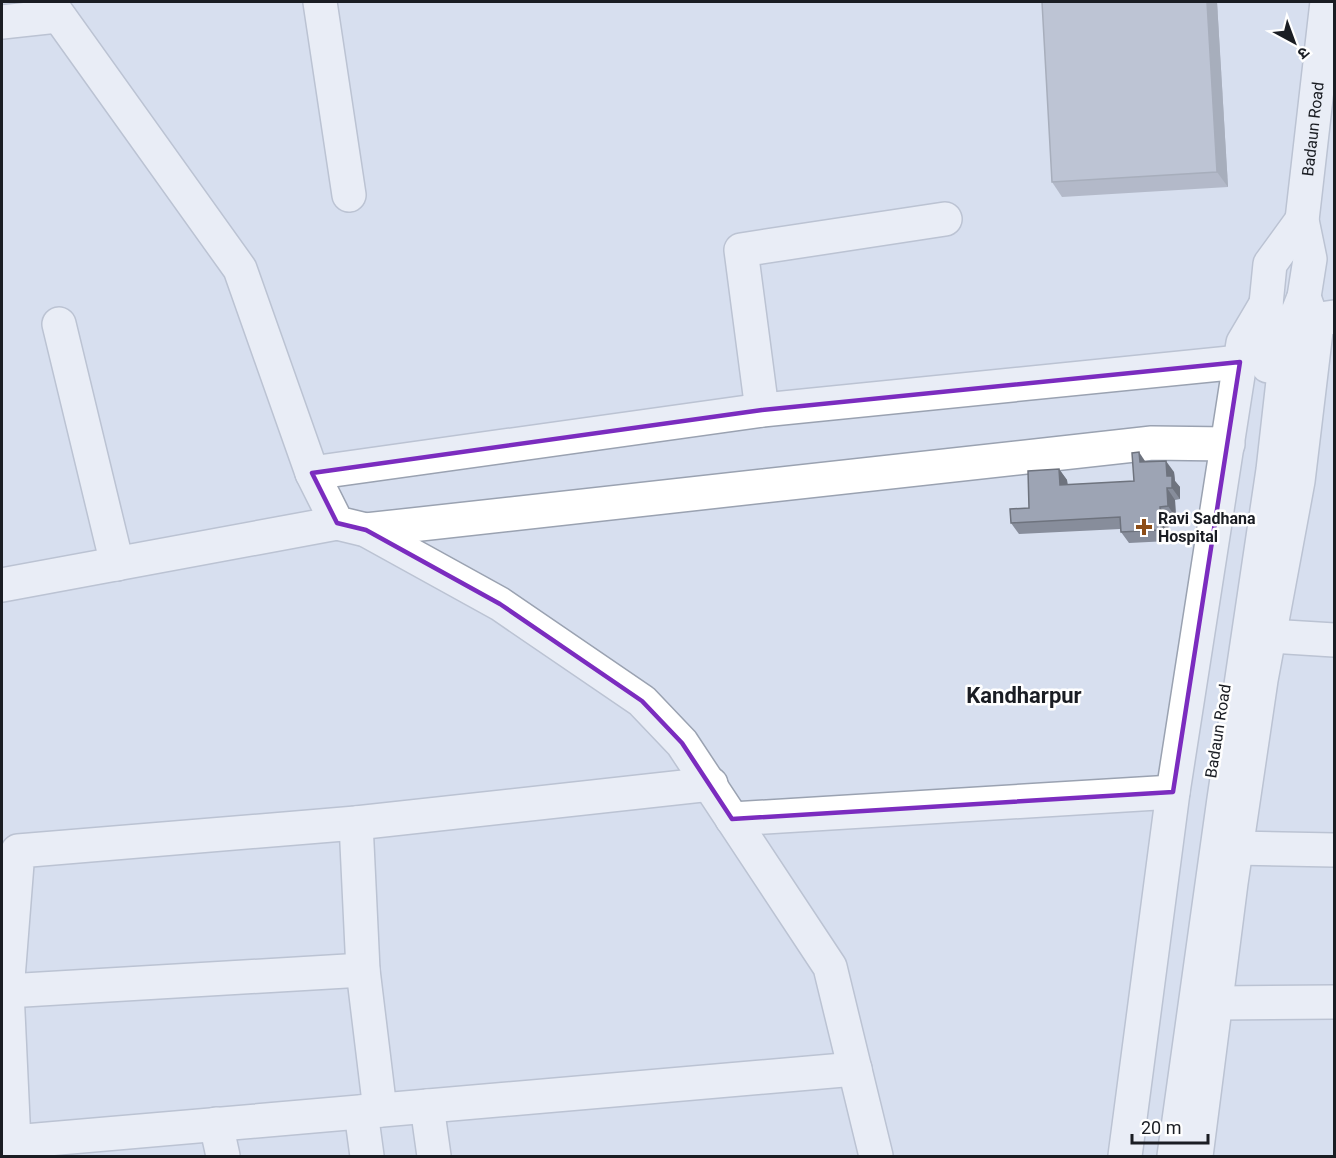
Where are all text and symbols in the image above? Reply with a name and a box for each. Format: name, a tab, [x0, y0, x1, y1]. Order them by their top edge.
north arrow	[1264, 12, 1324, 72]
text: उ	[1293, 43, 1313, 64]
street label: Badaun Road	[1298, 81, 1327, 177]
place label: Ravi Sadhana Hospital	[1158, 509, 1256, 546]
marker: Ravi Sadhana Hospital	[1135, 518, 1153, 536]
district label: Kandharpur	[966, 683, 1082, 708]
street label: Badaun Road	[1201, 683, 1235, 779]
scale bar	[1132, 1107, 1208, 1145]
text: 20 m	[1141, 1117, 1181, 1138]

